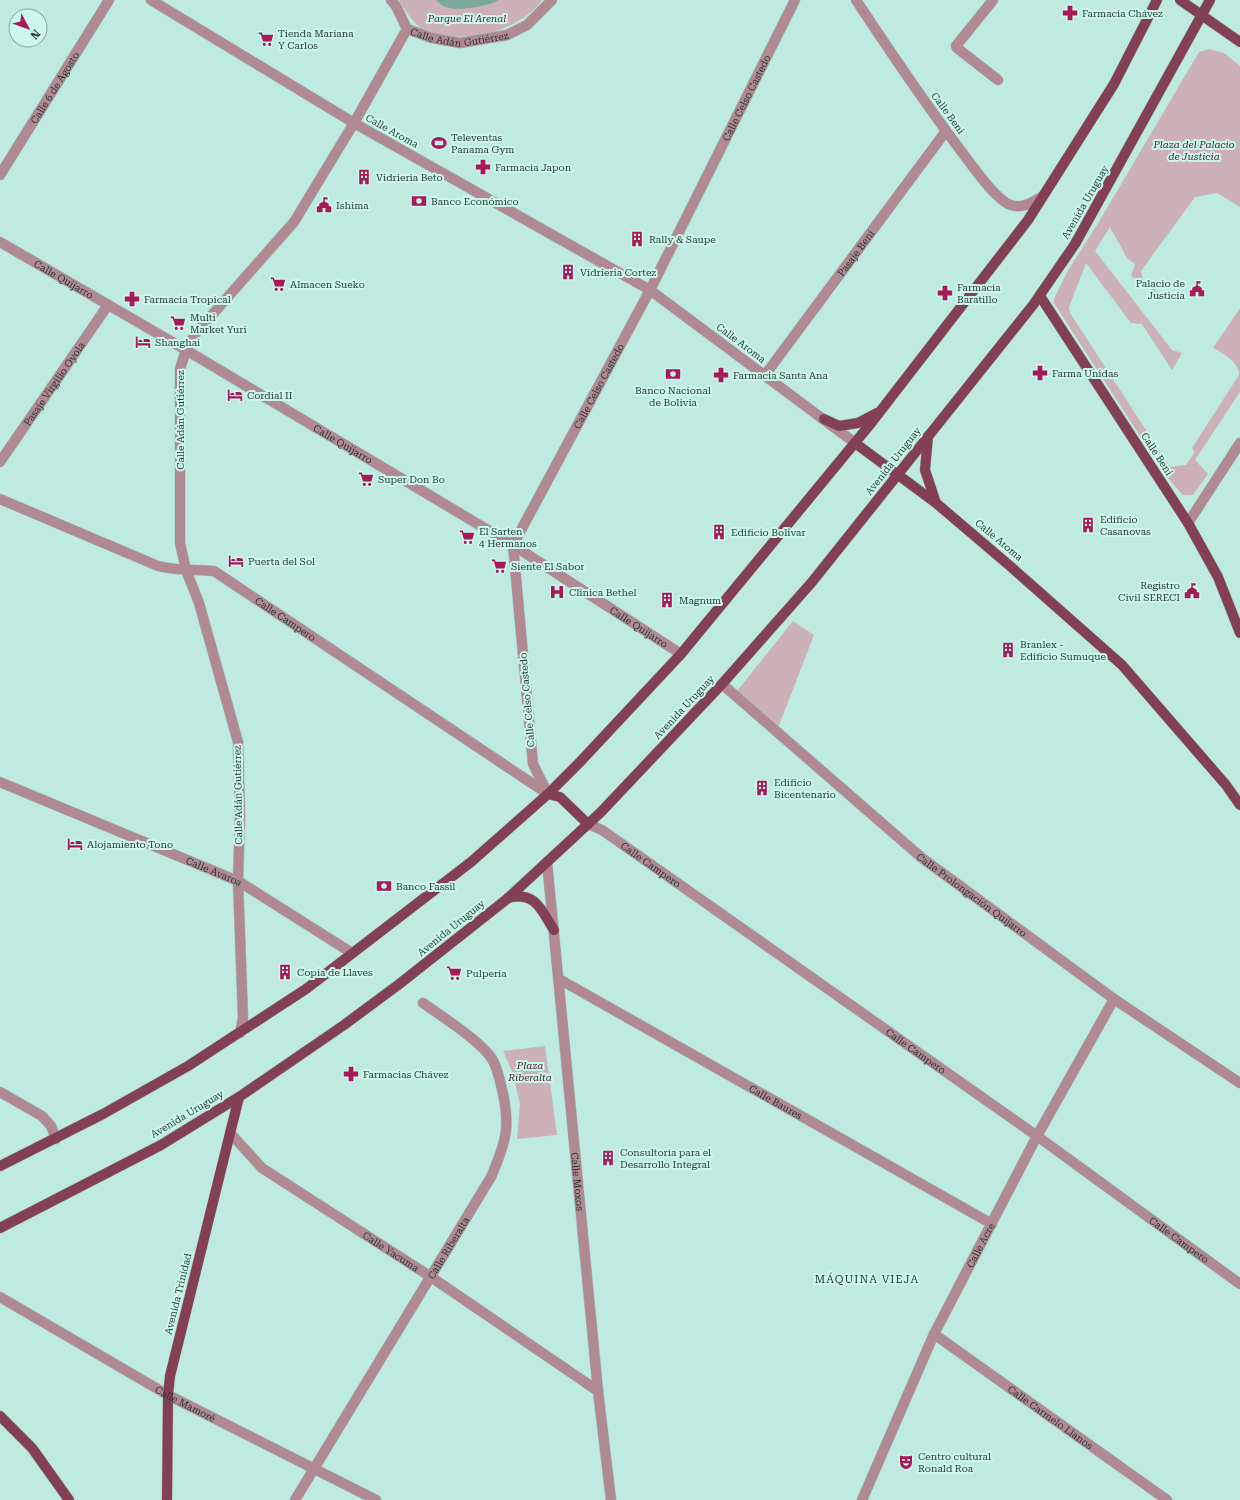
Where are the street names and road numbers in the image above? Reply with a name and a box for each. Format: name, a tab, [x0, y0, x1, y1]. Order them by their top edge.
street label: Calle Adán Gutiérrez	[409, 25, 509, 49]
street label: Calle 6 de Agosto	[28, 50, 81, 126]
street label: Calle Celso Castedo	[720, 53, 772, 143]
street label: Calle Beni	[929, 90, 967, 136]
street label: Calle Aroma	[364, 112, 421, 150]
street label: Avenida Uruguay	[1059, 163, 1111, 241]
street label: Pasaje Beni	[835, 228, 876, 278]
street label: Calle Quijarro	[32, 258, 96, 301]
street label: Calle Aroma	[714, 321, 768, 365]
street label: Pasaje Virgilio Oyola	[21, 339, 87, 428]
street label: Calle Celso Castedo	[571, 342, 626, 430]
street label: Calle Adán Gutiérrez	[175, 370, 186, 470]
street label: Calle Quijarro	[312, 422, 375, 466]
street label: Avenida Uruguay	[863, 425, 923, 497]
street label: Calle Beni	[1139, 431, 1175, 477]
street label: Calle Aroma	[973, 517, 1025, 563]
street label: Calle Campero	[253, 595, 318, 643]
street label: Calle Quijarro	[608, 604, 670, 650]
street label: Calle Celso Castedo	[517, 652, 537, 748]
street label: Avenida Uruguay	[652, 673, 716, 741]
street label: Calle Adán Gutiérrez	[232, 745, 244, 845]
street label: Calle Campero	[619, 840, 683, 889]
street label: Calle Prolongación Quijarro	[915, 851, 1029, 939]
street label: Calle Avaroa	[184, 854, 245, 888]
street label: Avenida Uruguay	[415, 898, 487, 958]
street label: Calle Campero	[884, 1026, 948, 1076]
street label: Calle Baures	[747, 1082, 804, 1121]
street label: Avenida Uruguay	[149, 1088, 225, 1140]
street label: Calle Moxos	[570, 1152, 586, 1212]
street label: Calle Riberalta	[425, 1214, 471, 1281]
street label: Calle Campero	[1147, 1214, 1211, 1265]
street label: Calle Acre	[964, 1221, 997, 1269]
street label: Calle Yacuma	[361, 1229, 422, 1274]
street label: Avenida Trinidad	[163, 1252, 194, 1336]
street label: Calle Mamoré	[153, 1383, 218, 1424]
street label: Calle Carmelo Llanos	[1006, 1383, 1095, 1451]

